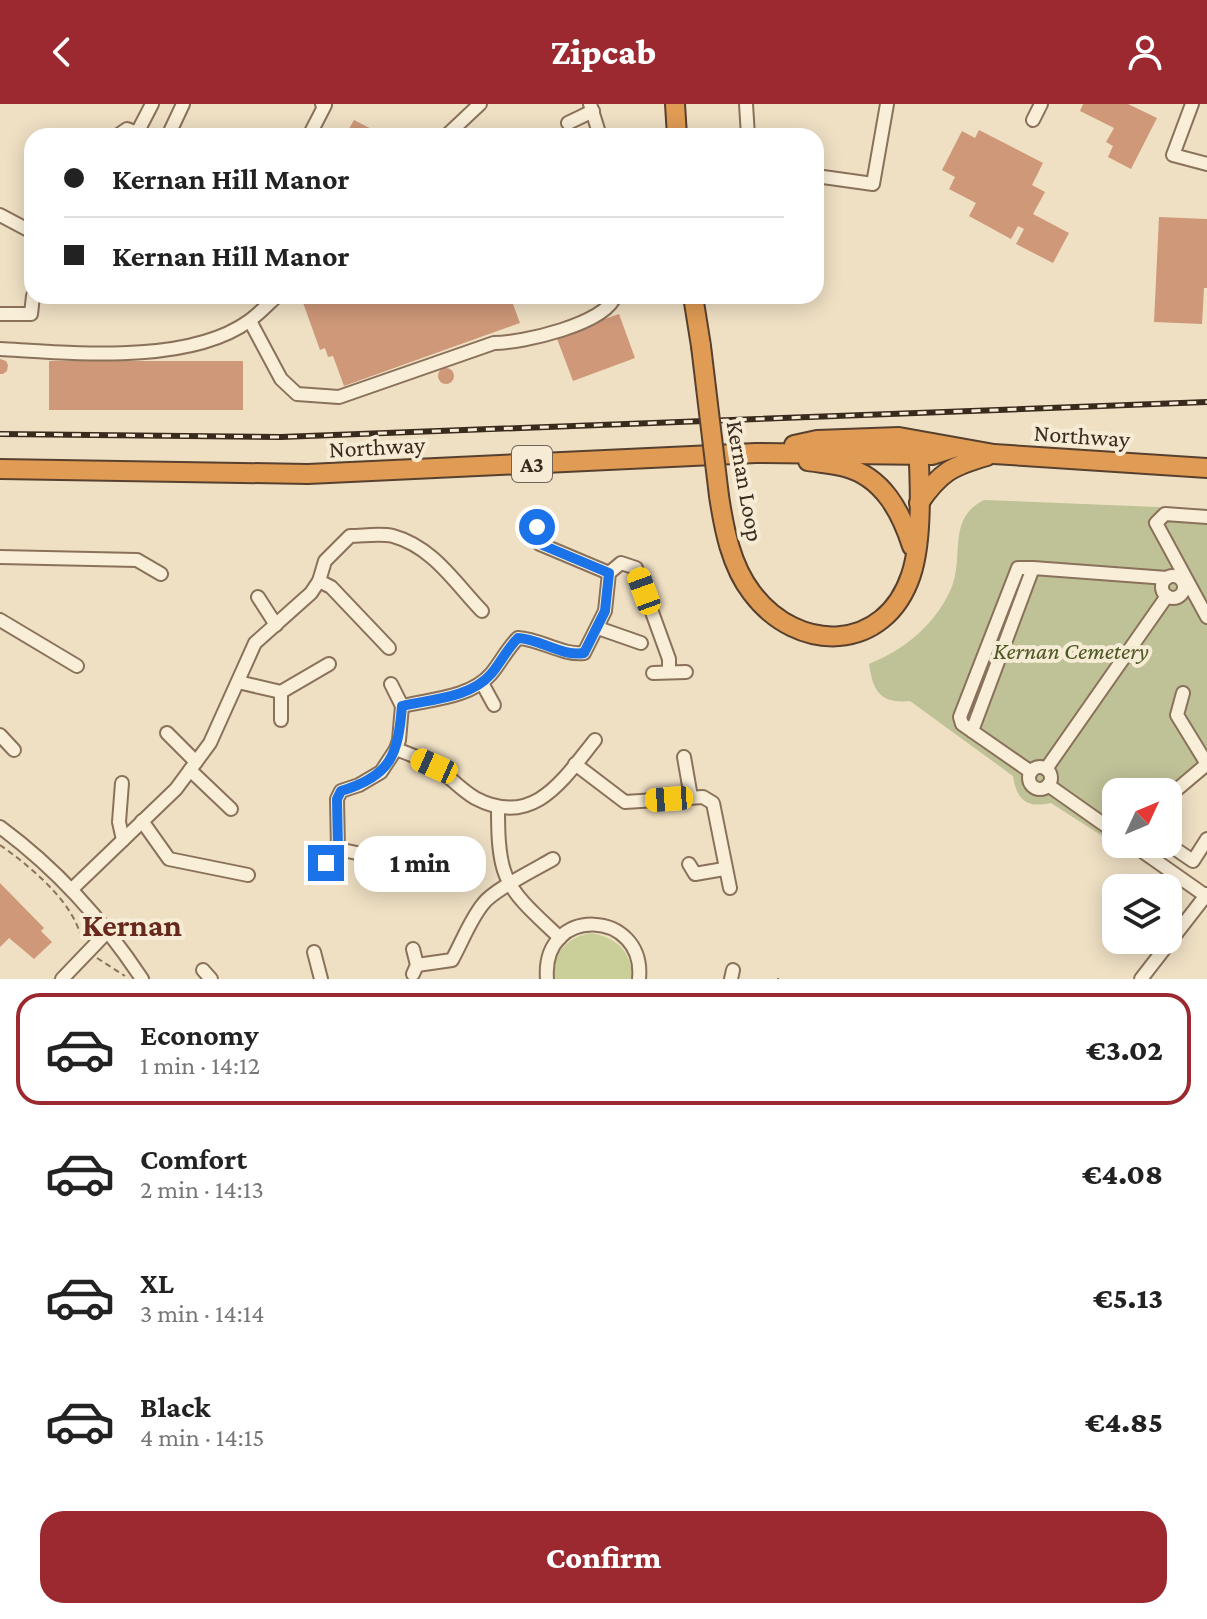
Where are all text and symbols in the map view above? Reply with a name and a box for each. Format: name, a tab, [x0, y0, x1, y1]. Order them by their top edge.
icon: back	[40, 30, 84, 74]
icon: person	[1123, 30, 1167, 74]
text: Zipcab	[551, 32, 656, 72]
text: Kernan Hill Manor	[112, 162, 350, 195]
text: Kernan Hill Manor	[112, 239, 350, 272]
street label: Kernan Loop	[722, 418, 769, 543]
street label: Northway	[1033, 419, 1132, 452]
street label: Northway	[328, 430, 427, 463]
road number: A3	[512, 446, 552, 482]
route start	[519, 509, 555, 545]
car	[625, 564, 663, 618]
park label: Kernan Cemetery	[993, 637, 1149, 664]
car	[407, 745, 461, 787]
north arrow	[1102, 778, 1182, 858]
map controls	[1102, 778, 1182, 954]
car	[644, 785, 694, 813]
callout: 1 min	[354, 835, 486, 891]
route end	[308, 845, 344, 881]
text: 1 min	[390, 849, 450, 878]
button: layers	[1102, 874, 1182, 954]
district label: Kernan	[82, 907, 182, 943]
icon: car	[44, 1013, 116, 1085]
text: Economy	[140, 1018, 259, 1051]
text: €3.02	[1086, 1033, 1163, 1066]
text: 1 min · 14:12	[140, 1051, 260, 1080]
icon: car	[44, 1137, 116, 1209]
text: Comfort	[140, 1142, 247, 1175]
text: €4.08	[1082, 1157, 1163, 1190]
text: 2 min · 14:13	[140, 1175, 264, 1204]
icon: car	[44, 1261, 116, 1333]
text: XL	[140, 1266, 174, 1299]
text: €5.13	[1093, 1281, 1163, 1314]
text: 3 min · 14:14	[140, 1299, 265, 1328]
icon: car	[44, 1385, 116, 1457]
text: Black	[140, 1390, 211, 1423]
text: €4.85	[1085, 1405, 1163, 1438]
text: 4 min · 14:15	[140, 1423, 265, 1452]
button: Confirm	[40, 1511, 1167, 1603]

